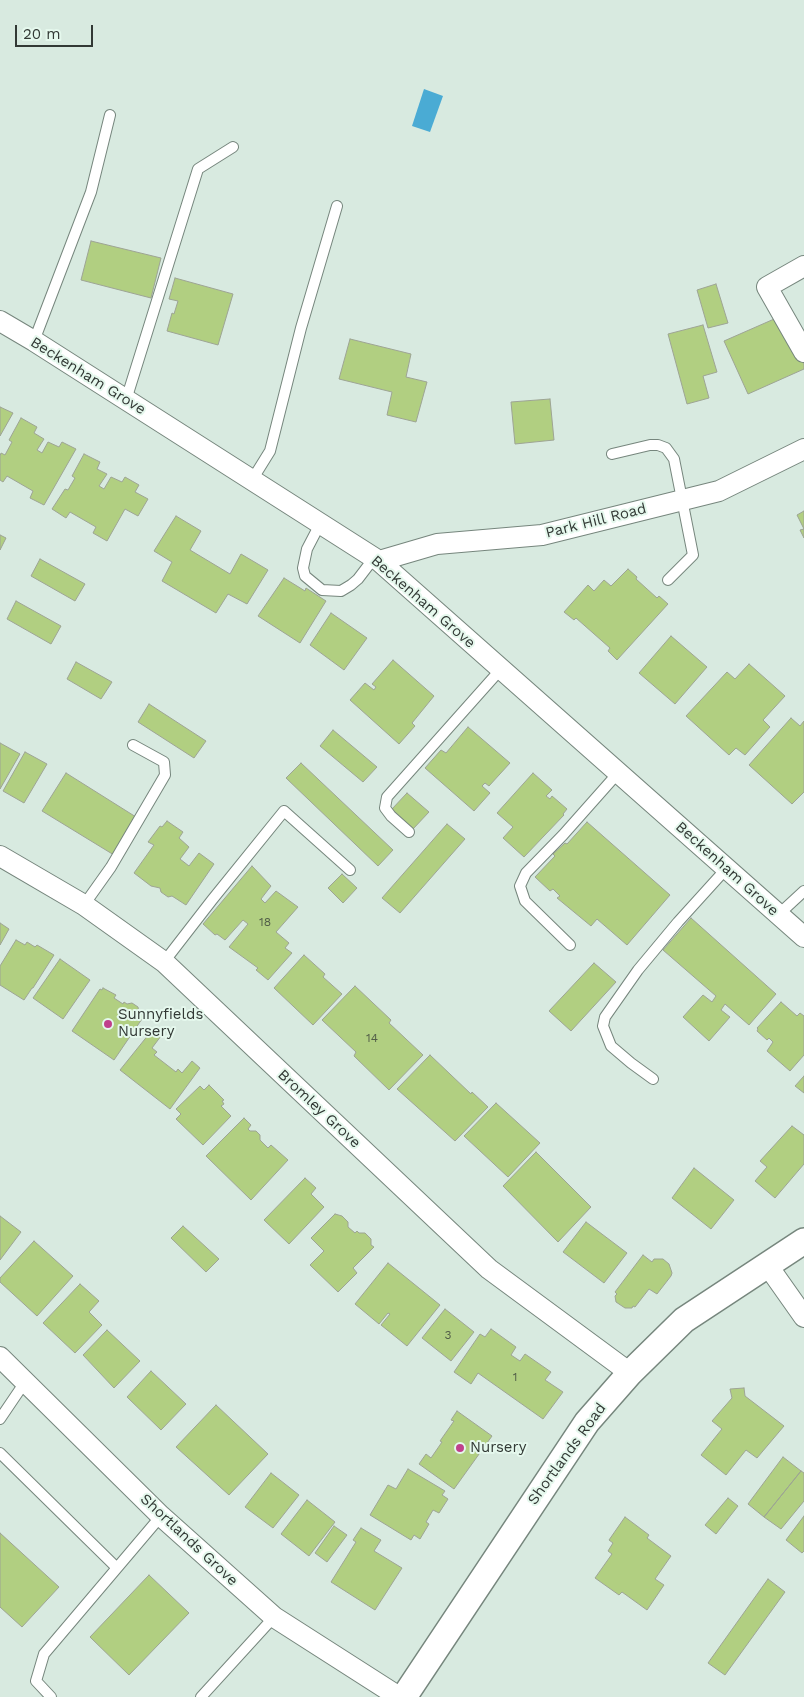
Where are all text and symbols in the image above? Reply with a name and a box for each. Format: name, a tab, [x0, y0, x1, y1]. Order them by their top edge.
scale bar	[18, 15, 95, 47]
text: 20 m	[23, 25, 61, 43]
street label: Beckenham Grove	[27, 333, 149, 419]
street label: Park Hill Road	[544, 500, 648, 542]
street label: Beckenham Grove	[367, 552, 479, 652]
street label: Beckenham Grove	[672, 818, 782, 920]
house number: 18	[259, 915, 271, 929]
place label: Sunnyfields Nursery	[118, 1006, 203, 1041]
marker: Sunnyfields Nursery	[102, 1018, 114, 1030]
house number: 14	[366, 1031, 378, 1045]
street label: Bromley Grove	[274, 1066, 364, 1152]
house number: 3	[445, 1328, 451, 1342]
house number: 1	[513, 1370, 517, 1384]
street label: Shortlands Road	[524, 1400, 610, 1508]
place label: Nursery	[470, 1439, 526, 1457]
marker: Nursery	[454, 1442, 466, 1454]
street label: Shortlands Grove	[136, 1490, 242, 1590]

